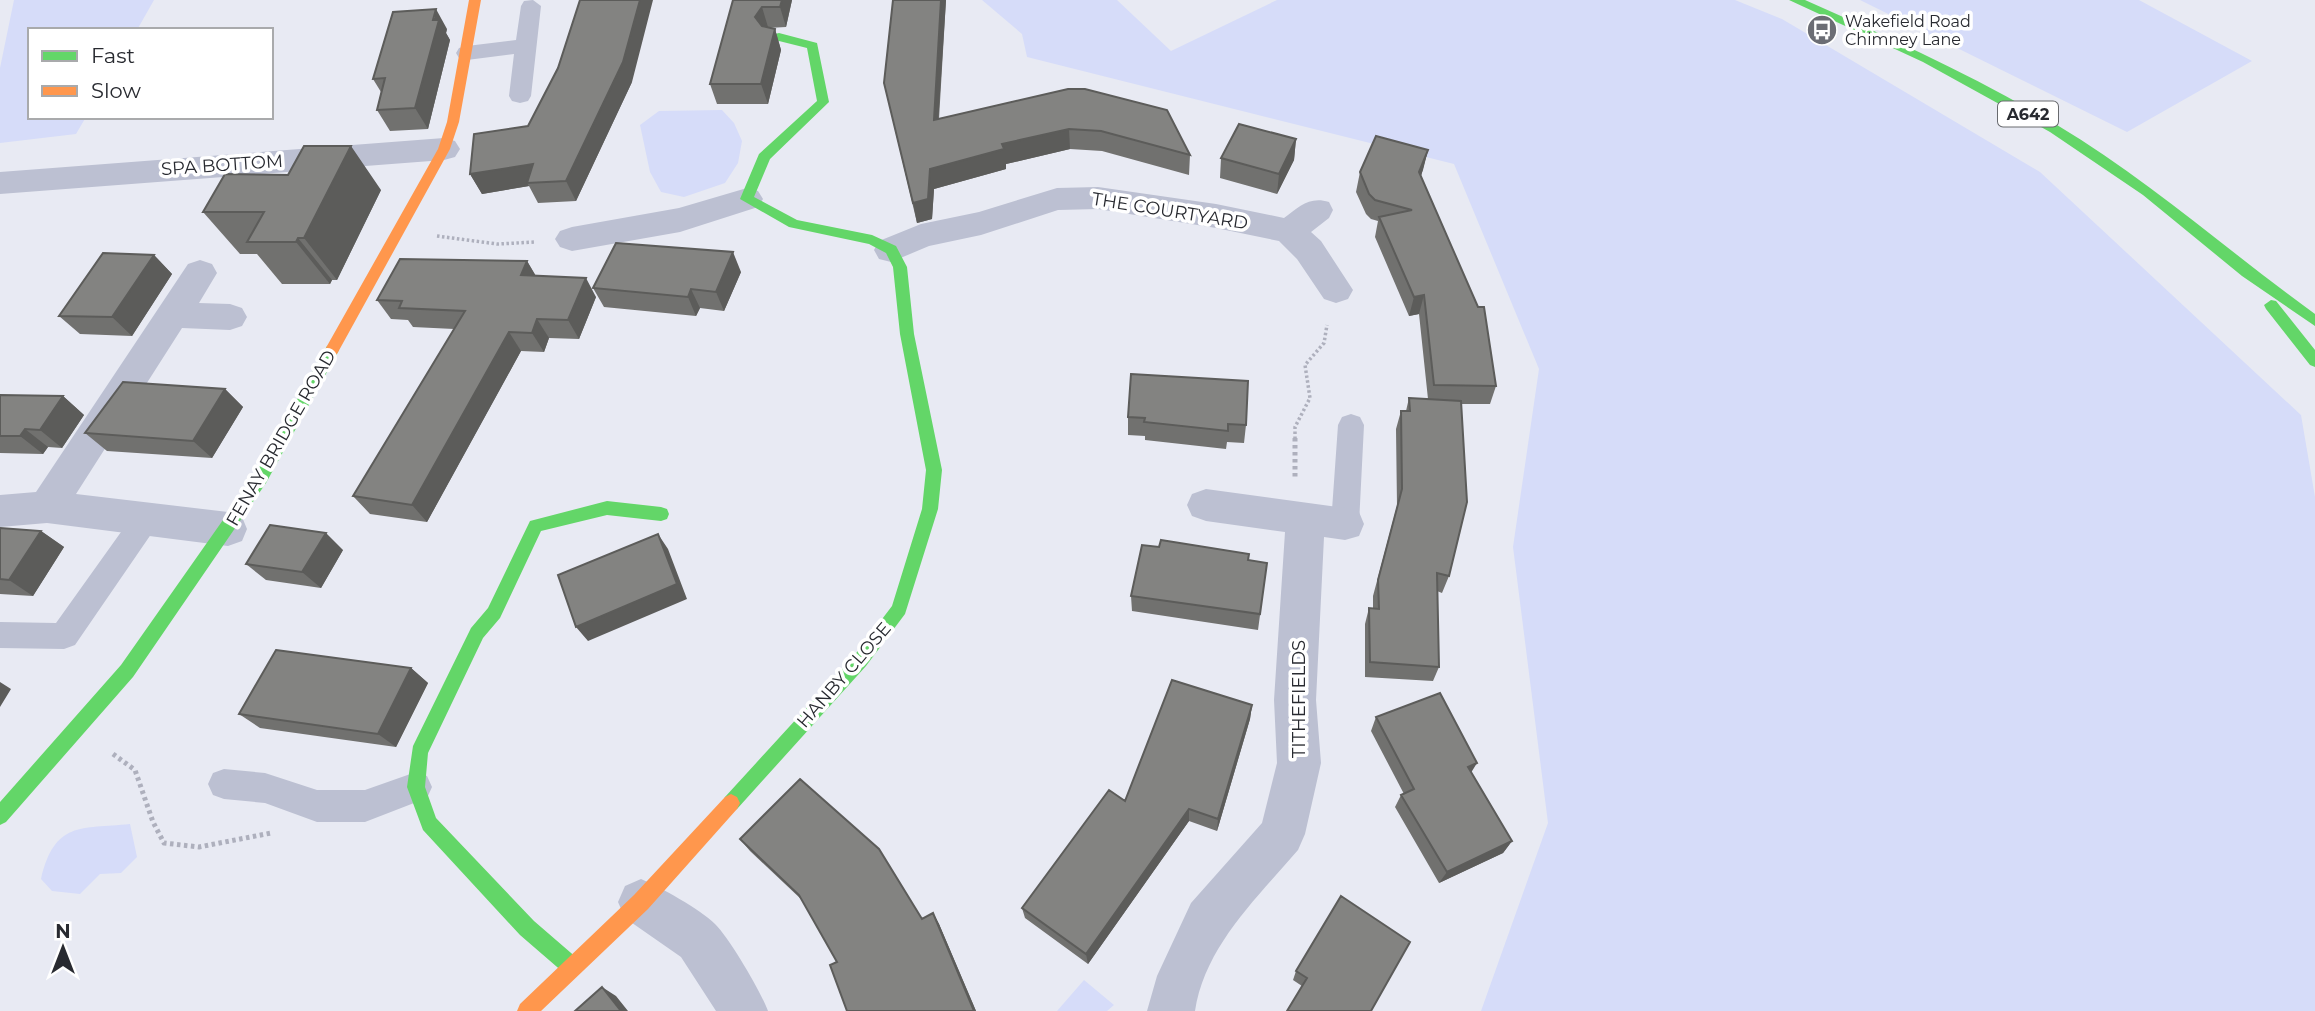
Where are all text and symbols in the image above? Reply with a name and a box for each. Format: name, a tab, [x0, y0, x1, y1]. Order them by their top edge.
place label: Wakefield Road Chimney Lane	[1845, 12, 1971, 49]
bus stop icon: Wakefield Road Chimney Lane	[1805, 13, 1839, 47]
legend	[28, 28, 273, 119]
text: Fast	[91, 43, 135, 68]
text: Slow	[91, 78, 141, 103]
road number: A642	[1998, 102, 2058, 126]
street label: SPA BOTTOM	[160, 150, 284, 180]
street label: THE COURTYARD	[1090, 188, 1250, 234]
street label: FENAY BRIDGE ROAD	[222, 346, 340, 530]
street label: HANBY CLOSE	[792, 618, 896, 732]
street label: TITHEFIELDS	[1288, 640, 1310, 758]
north arrow	[28, 913, 98, 983]
text: N	[55, 920, 71, 943]

